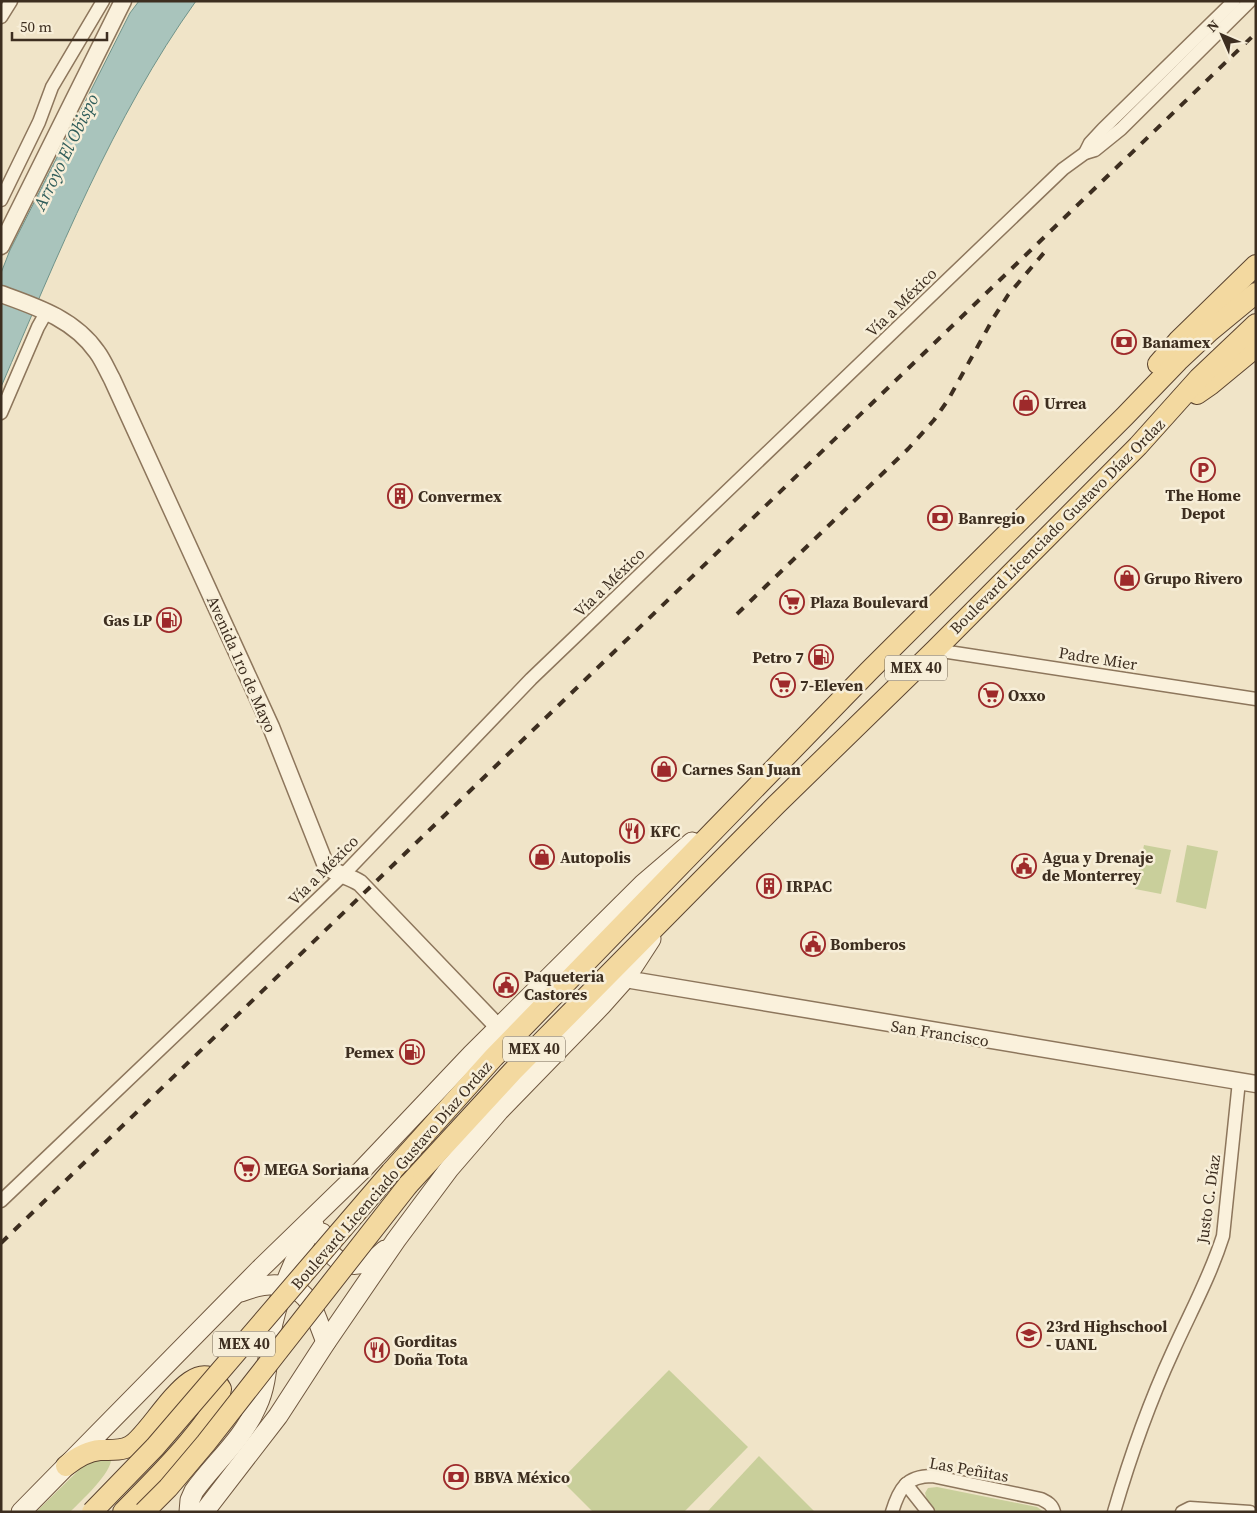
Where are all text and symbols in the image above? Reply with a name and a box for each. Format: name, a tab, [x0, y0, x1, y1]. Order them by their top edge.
scale bar	[12, 10, 108, 42]
north arrow	[1197, 10, 1247, 60]
text: N	[1202, 15, 1223, 36]
text: 50 m	[20, 16, 52, 37]
water label: Arroyo El Obispo	[26, 89, 105, 215]
street label: Vía a México	[861, 262, 941, 341]
bank icon: Banamex	[1111, 329, 1137, 355]
place label: Banamex	[1142, 331, 1211, 353]
shop icon: Urrea	[1013, 390, 1039, 416]
place label: Urrea	[1044, 392, 1087, 414]
street label: Boulevard Licenciado Gustavo Díaz Ordaz	[944, 413, 1170, 639]
parking icon: The Home Depot	[1190, 457, 1216, 483]
building icon: Convermex	[387, 483, 413, 509]
place label: The Home Depot	[1165, 484, 1241, 524]
place label: Convermex	[418, 485, 502, 507]
bank icon: Banregio	[927, 505, 953, 531]
place label: Banregio	[958, 507, 1025, 529]
street label: Vía a México	[569, 542, 649, 621]
shop icon: Grupo Rivero	[1114, 565, 1140, 591]
place label: Grupo Rivero	[1144, 567, 1243, 589]
supermarket icon: Plaza Boulevard	[779, 589, 805, 615]
place label: Plaza Boulevard	[810, 591, 929, 613]
street label: Avenida 1ro de Mayo	[202, 592, 282, 736]
fuel station icon: Gas LP	[156, 607, 182, 633]
place label: Gas LP	[103, 609, 152, 631]
street label: Padre Mier	[1057, 641, 1139, 675]
fuel station icon: Petro 7	[808, 644, 834, 670]
place label: Petro 7	[752, 646, 804, 668]
road number: MEX 40	[885, 656, 947, 680]
supermarket icon: 7-Eleven	[770, 672, 796, 698]
place label: 7-Eleven	[800, 674, 863, 696]
supermarket icon: Oxxo	[978, 682, 1004, 708]
place label: Oxxo	[1008, 684, 1046, 706]
shop icon: Carnes San Juan	[651, 756, 677, 782]
place label: Carnes San Juan	[682, 758, 801, 780]
restaurant icon: KFC	[619, 818, 645, 844]
place label: KFC	[650, 820, 680, 842]
street label: Vía a México	[283, 830, 363, 910]
shop icon: Autopolis	[529, 844, 555, 870]
place label: Autopolis	[560, 846, 631, 868]
place label: Agua y Drenaje de Monterrey	[1042, 846, 1153, 886]
public building icon: Agua y Drenaje de Monterrey	[1011, 853, 1037, 879]
building icon: IRPAC	[756, 873, 782, 899]
place label: IRPAC	[786, 875, 832, 897]
public building icon: Bomberos	[800, 931, 826, 957]
place label: Bomberos	[830, 933, 906, 955]
place label: Paqueteria Castores	[524, 965, 605, 1005]
public building icon: Paqueteria Castores	[493, 972, 519, 998]
street label: San Francisco	[889, 1014, 991, 1052]
road number: MEX 40	[503, 1036, 565, 1062]
fuel station icon: Pemex	[399, 1039, 425, 1065]
place label: Pemex	[345, 1041, 394, 1063]
street label: Boulevard Licenciado Gustavo Díaz Ordaz	[285, 1056, 497, 1294]
street label: Justo C. Díaz	[1191, 1153, 1225, 1246]
supermarket icon: MEGA Soriana	[234, 1156, 260, 1182]
place label: MEGA Soriana	[264, 1158, 370, 1180]
place label: 23rd Highschool - UANL	[1046, 1315, 1168, 1355]
school or university icon: 23rd Highschool - UANL	[1016, 1322, 1042, 1348]
place label: Gorditas Doña Tota	[394, 1330, 469, 1370]
road number: MEX 40	[213, 1332, 275, 1356]
restaurant icon: Gorditas Doña Tota	[364, 1337, 390, 1363]
street label: Las Peñitas	[928, 1451, 1011, 1487]
bank icon: BBVA México	[443, 1464, 469, 1490]
place label: BBVA México	[474, 1466, 570, 1488]

